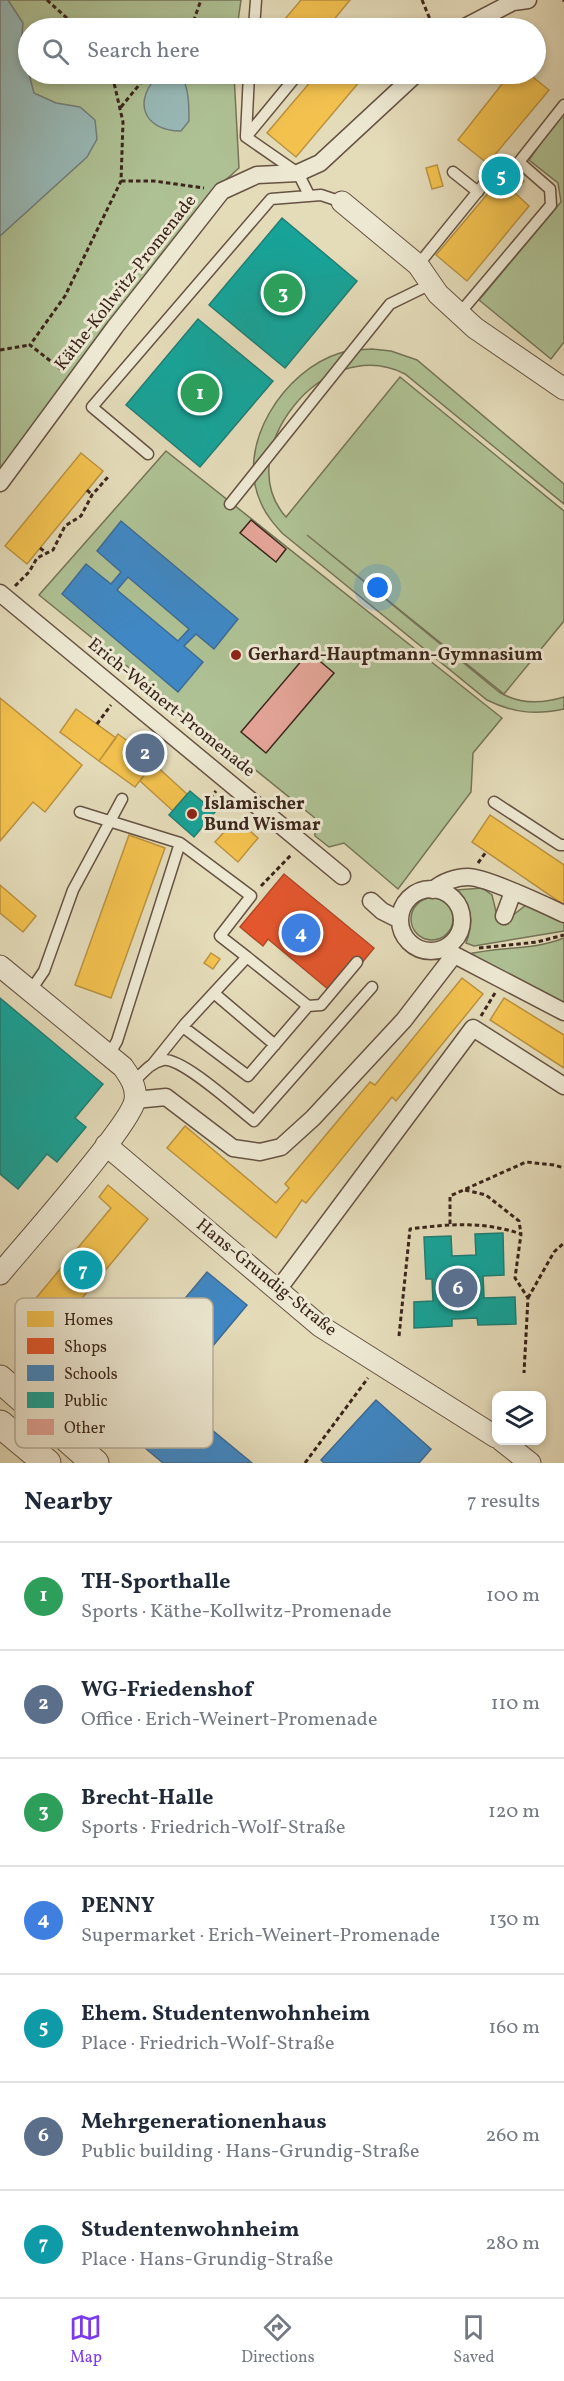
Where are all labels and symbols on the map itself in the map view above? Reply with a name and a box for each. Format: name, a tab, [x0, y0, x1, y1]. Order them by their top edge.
pin: 5	[482, 154, 520, 198]
street label: Käthe-Kollwitz-Promenade	[49, 190, 203, 376]
pin: 3	[264, 270, 302, 316]
pin: 1	[180, 370, 220, 416]
your location	[363, 573, 392, 602]
street label: Erich-Weinert-Promenade	[82, 632, 260, 784]
place label: Gerhard-Hauptmann-Gymnasium	[248, 643, 543, 668]
marker: Gerhard-Hauptmann-Gymnasium	[229, 648, 243, 662]
pin: 2	[126, 730, 164, 776]
place label: Islamischer Bund Wismar	[204, 792, 321, 838]
marker: Islamischer Bund Wismar	[185, 807, 199, 821]
pin: 4	[282, 910, 320, 956]
street label: Hans-Grundig-Straße	[190, 1213, 342, 1343]
pin: 7	[64, 1248, 103, 1292]
pin: 6	[438, 1266, 478, 1310]
legend	[15, 1298, 213, 1448]
text: Homes	[64, 1310, 113, 1332]
text: Shops	[64, 1337, 107, 1359]
text: Schools	[64, 1364, 118, 1386]
text: Public	[64, 1391, 108, 1413]
text: Other	[64, 1418, 105, 1440]

